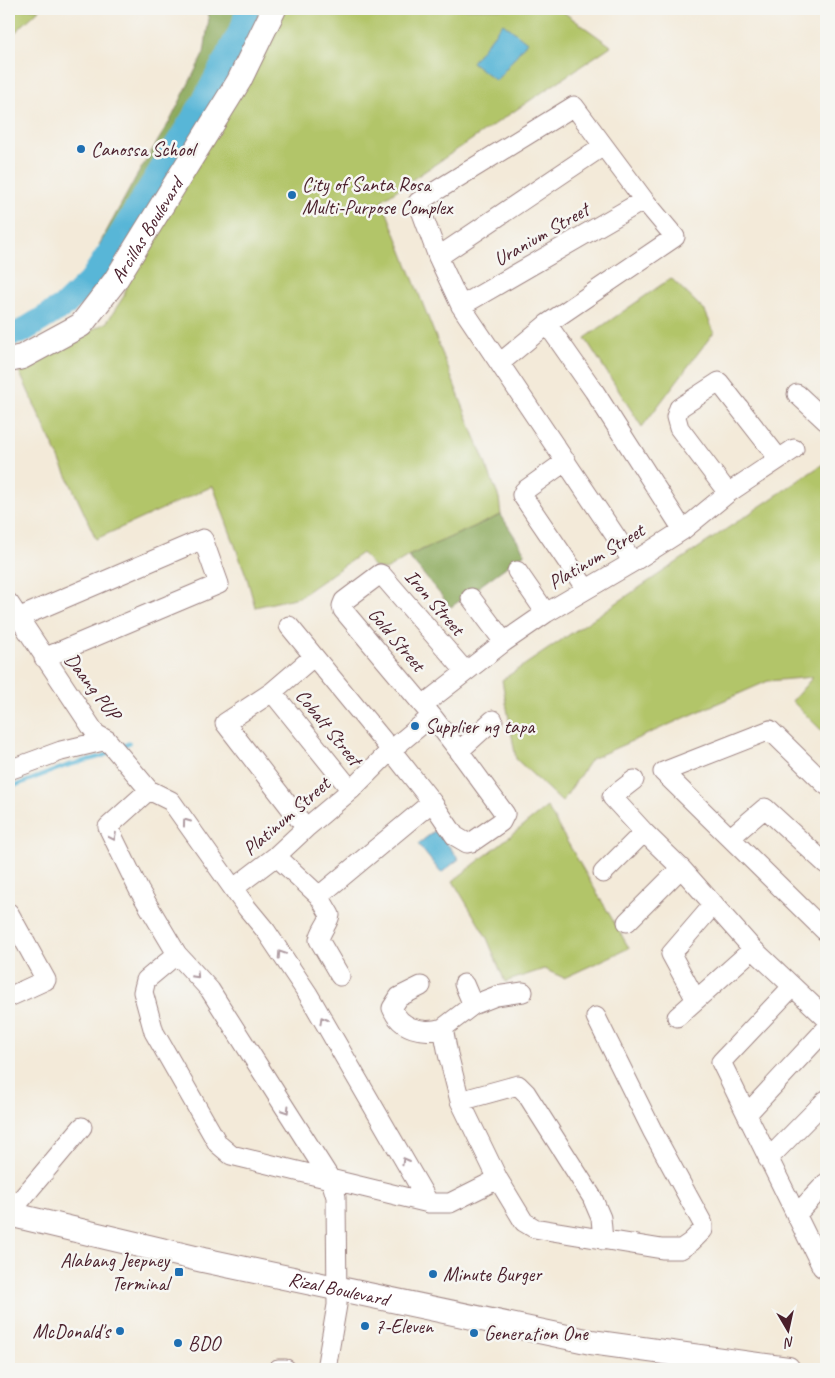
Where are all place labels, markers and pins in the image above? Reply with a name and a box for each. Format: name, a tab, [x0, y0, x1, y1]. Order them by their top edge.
place label: Canossa School	[91, 137, 199, 162]
marker: Canossa School	[75, 143, 87, 155]
place label: City of Santa Rosa Multi-Purpose Complex	[302, 172, 454, 220]
marker: City of Santa Rosa Multi-Purpose Complex	[286, 189, 298, 201]
place label: Supplier ng tapa	[425, 714, 536, 739]
marker: Supplier ng tapa	[409, 720, 421, 732]
place label: Alabang Jeepney Terminal	[60, 1248, 173, 1296]
place label: Minute Burger	[443, 1262, 543, 1287]
marker: Alabang Jeepney Terminal	[173, 1266, 185, 1278]
marker: Minute Burger	[427, 1268, 439, 1280]
place label: 7-Eleven	[375, 1314, 434, 1339]
place label: McDonald's	[32, 1319, 112, 1344]
marker: 7-Eleven	[359, 1320, 371, 1332]
place label: Generation One	[484, 1321, 589, 1346]
marker: McDonald's	[114, 1325, 126, 1337]
marker: Generation One	[468, 1327, 480, 1339]
place label: BDO	[188, 1331, 222, 1356]
marker: BDO	[172, 1337, 184, 1349]

